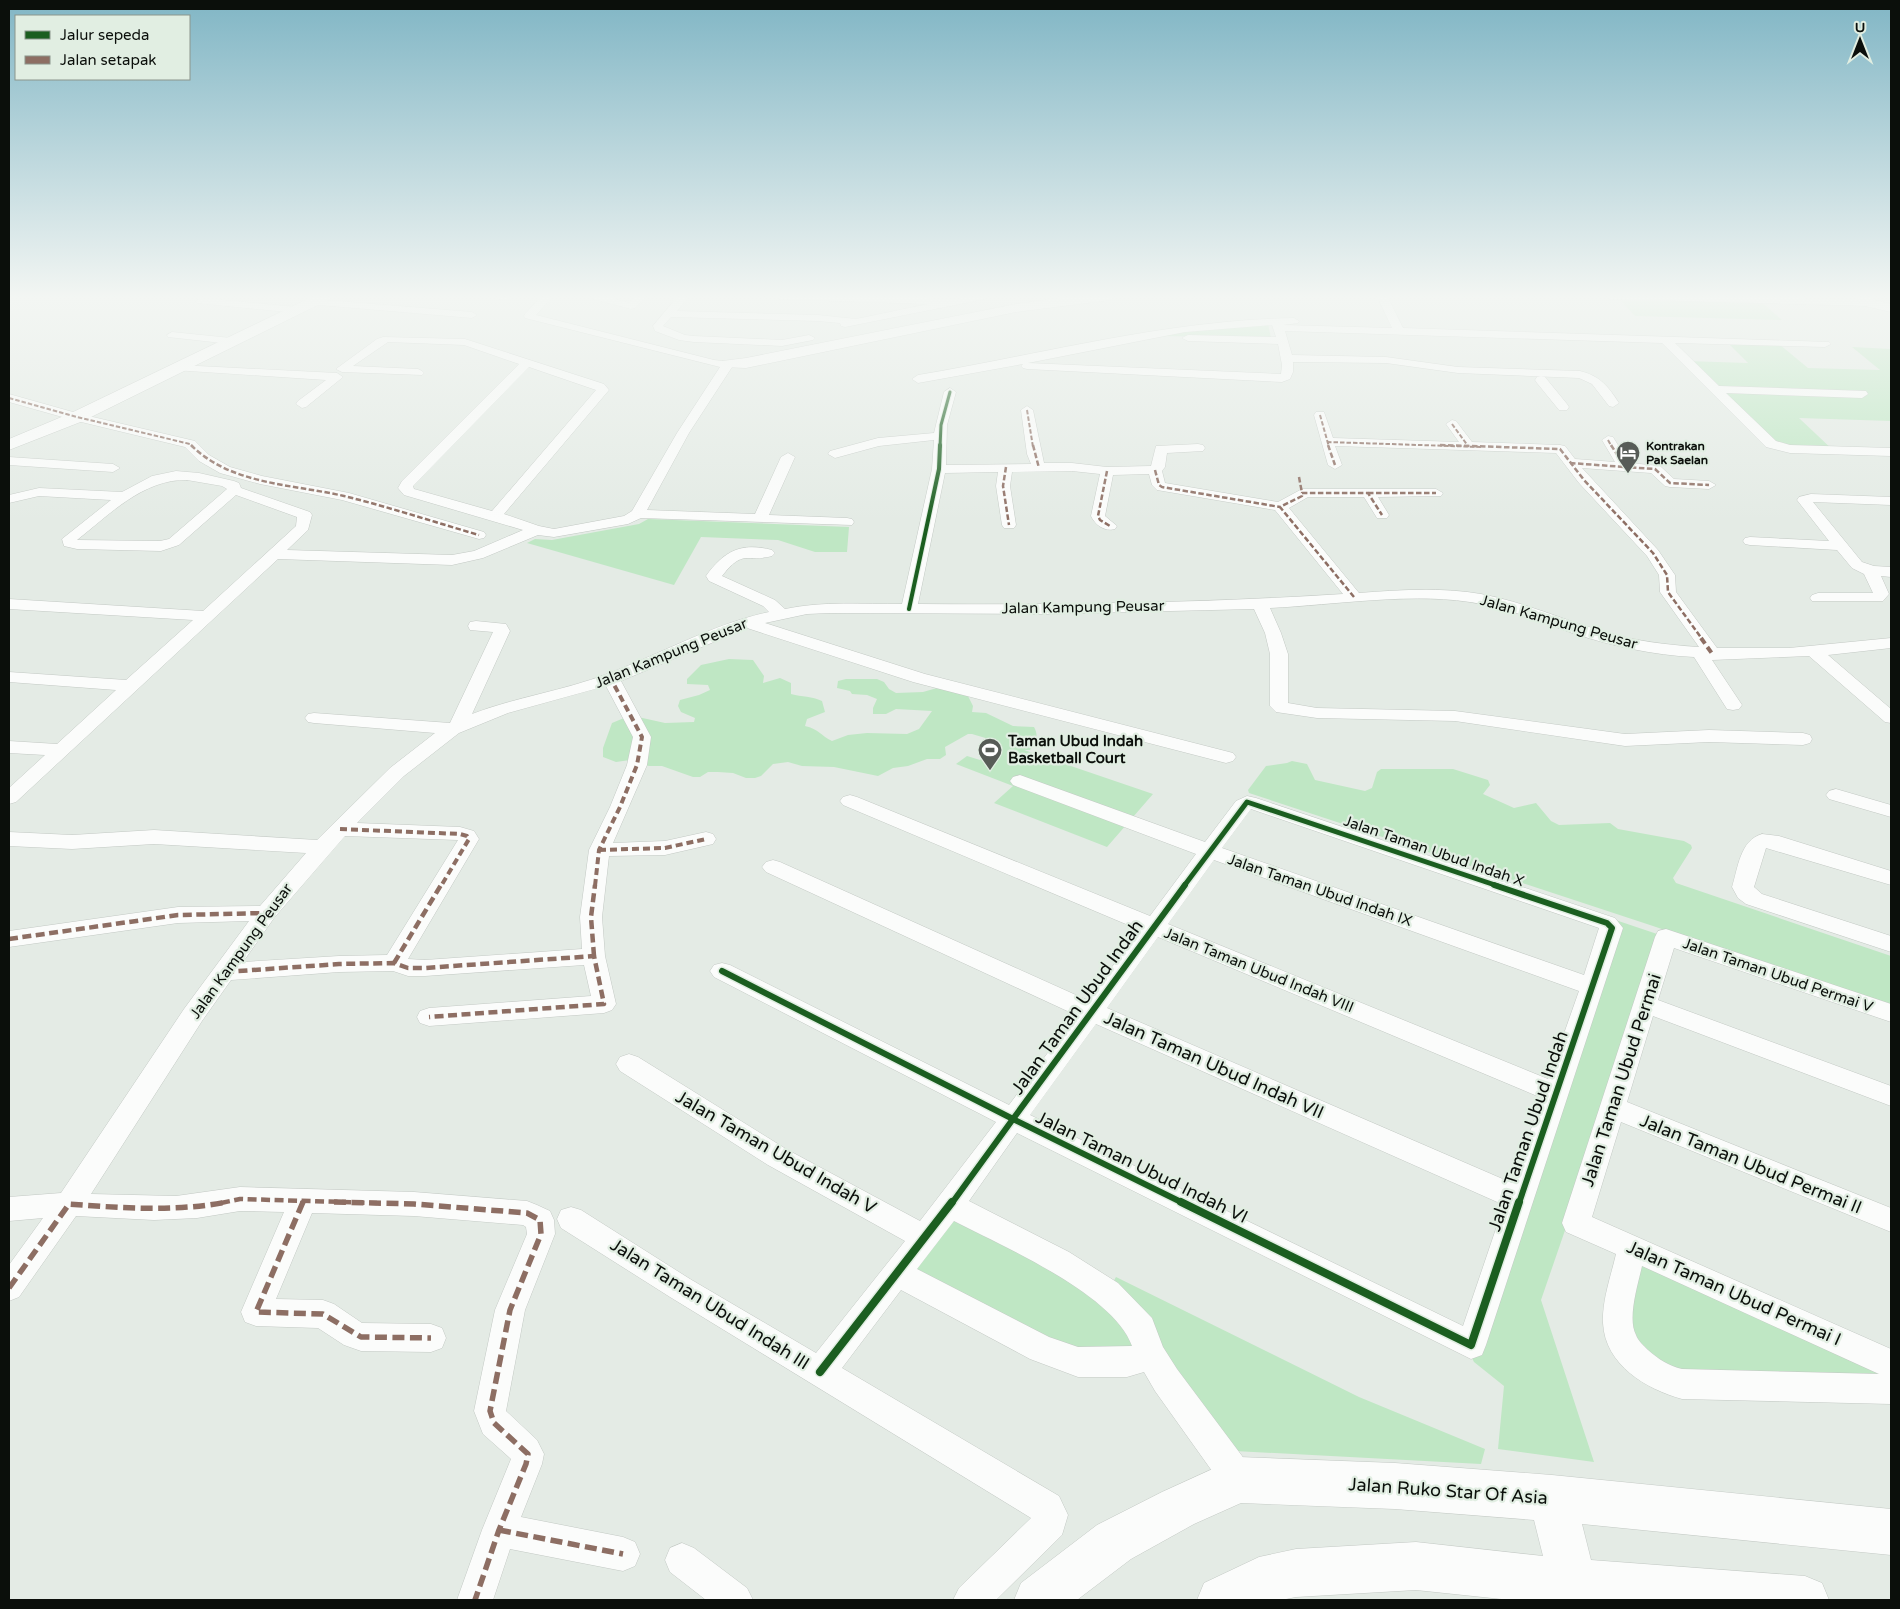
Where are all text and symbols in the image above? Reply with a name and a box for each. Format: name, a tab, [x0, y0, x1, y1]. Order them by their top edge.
legend	[15, 15, 190, 80]
north arrow	[1835, 15, 1885, 65]
text: U	[1855, 19, 1865, 36]
text: Jalur sepeda	[60, 26, 149, 44]
text: Jalan setapak	[60, 51, 157, 69]
place label: Kontrakan Pak Saelan	[1646, 439, 1708, 467]
hotel icon: Kontrakan Pak Saelan	[1615, 440, 1641, 474]
street label: Jalan Kampung Peusar	[1478, 591, 1640, 653]
street label: Jalan Kampung Peusar	[1001, 597, 1165, 617]
street label: Jalan Kampung Peusar	[592, 614, 750, 692]
place label: Taman Ubud Indah Basketball Court	[1007, 732, 1143, 767]
sports icon: Taman Ubud Indah Basketball Court	[977, 737, 1003, 771]
street label: Jalan Taman Ubud Indah X	[1341, 812, 1527, 890]
street label: Jalan Taman Ubud Indah IX	[1225, 850, 1415, 930]
street label: Jalan Kampung Peusar	[186, 880, 296, 1022]
street label: Jalan Taman Ubud Indah	[1006, 915, 1148, 1099]
street label: Jalan Taman Ubud Indah VIII	[1162, 924, 1356, 1016]
street label: Jalan Taman Ubud Permai V	[1681, 934, 1876, 1016]
street label: Jalan Taman Ubud Permai	[1576, 971, 1666, 1189]
street label: Jalan Taman Ubud Indah VII	[1101, 1007, 1327, 1123]
street label: Jalan Taman Ubud Indah	[1483, 1028, 1573, 1234]
street label: Jalan Taman Ubud Indah V	[672, 1085, 881, 1219]
street label: Jalan Taman Ubud Indah VI	[1032, 1106, 1252, 1228]
street label: Jalan Taman Ubud Permai II	[1637, 1109, 1865, 1219]
street label: Jalan Taman Ubud Indah III	[606, 1234, 814, 1374]
street label: Jalan Taman Ubud Permai I	[1623, 1236, 1845, 1350]
street label: Jalan Ruko Star Of Asia	[1348, 1473, 1548, 1509]

